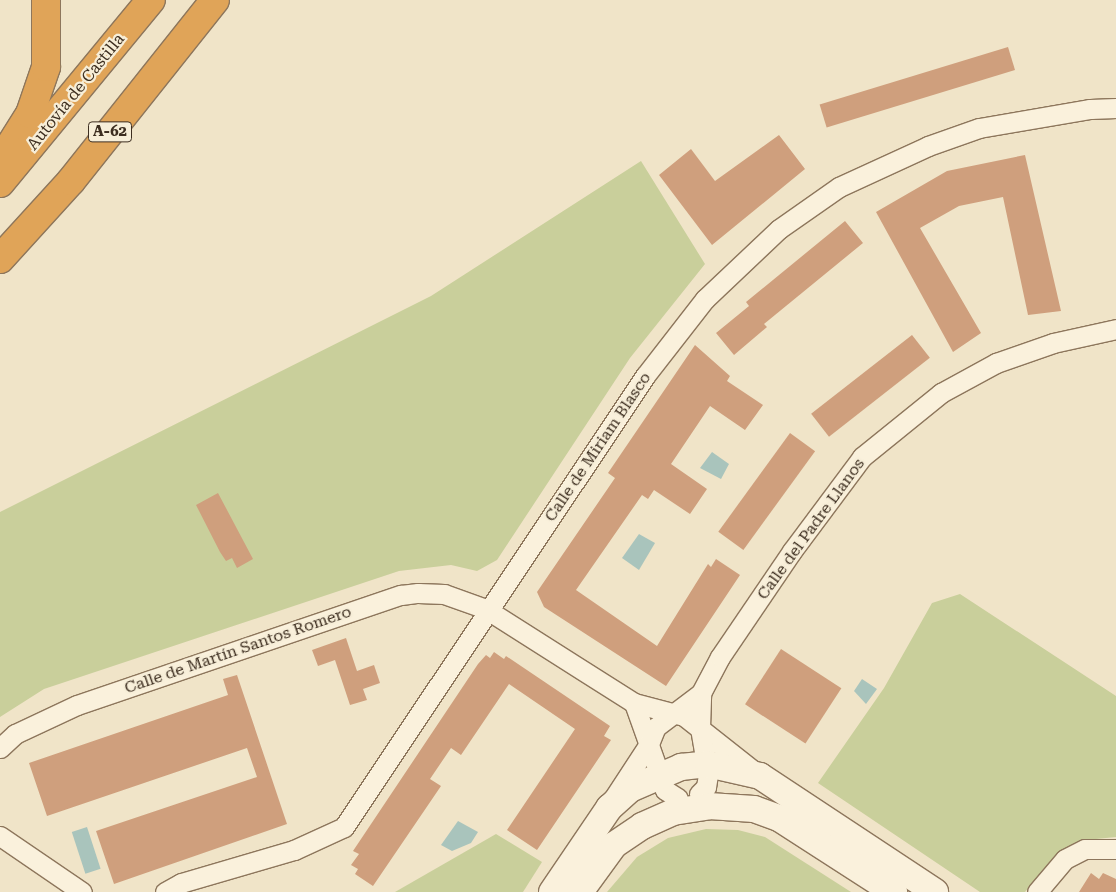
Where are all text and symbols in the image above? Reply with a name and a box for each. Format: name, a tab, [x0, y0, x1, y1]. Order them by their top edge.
street label: Autovía de Castilla	[23, 30, 129, 154]
road number: A-62	[88, 120, 132, 144]
street label: Calle de Miriam Blasco	[541, 369, 655, 525]
street label: Calle del Padre Llanos	[753, 455, 869, 603]
street label: Calle de Martín Santos Romero	[122, 602, 354, 698]

